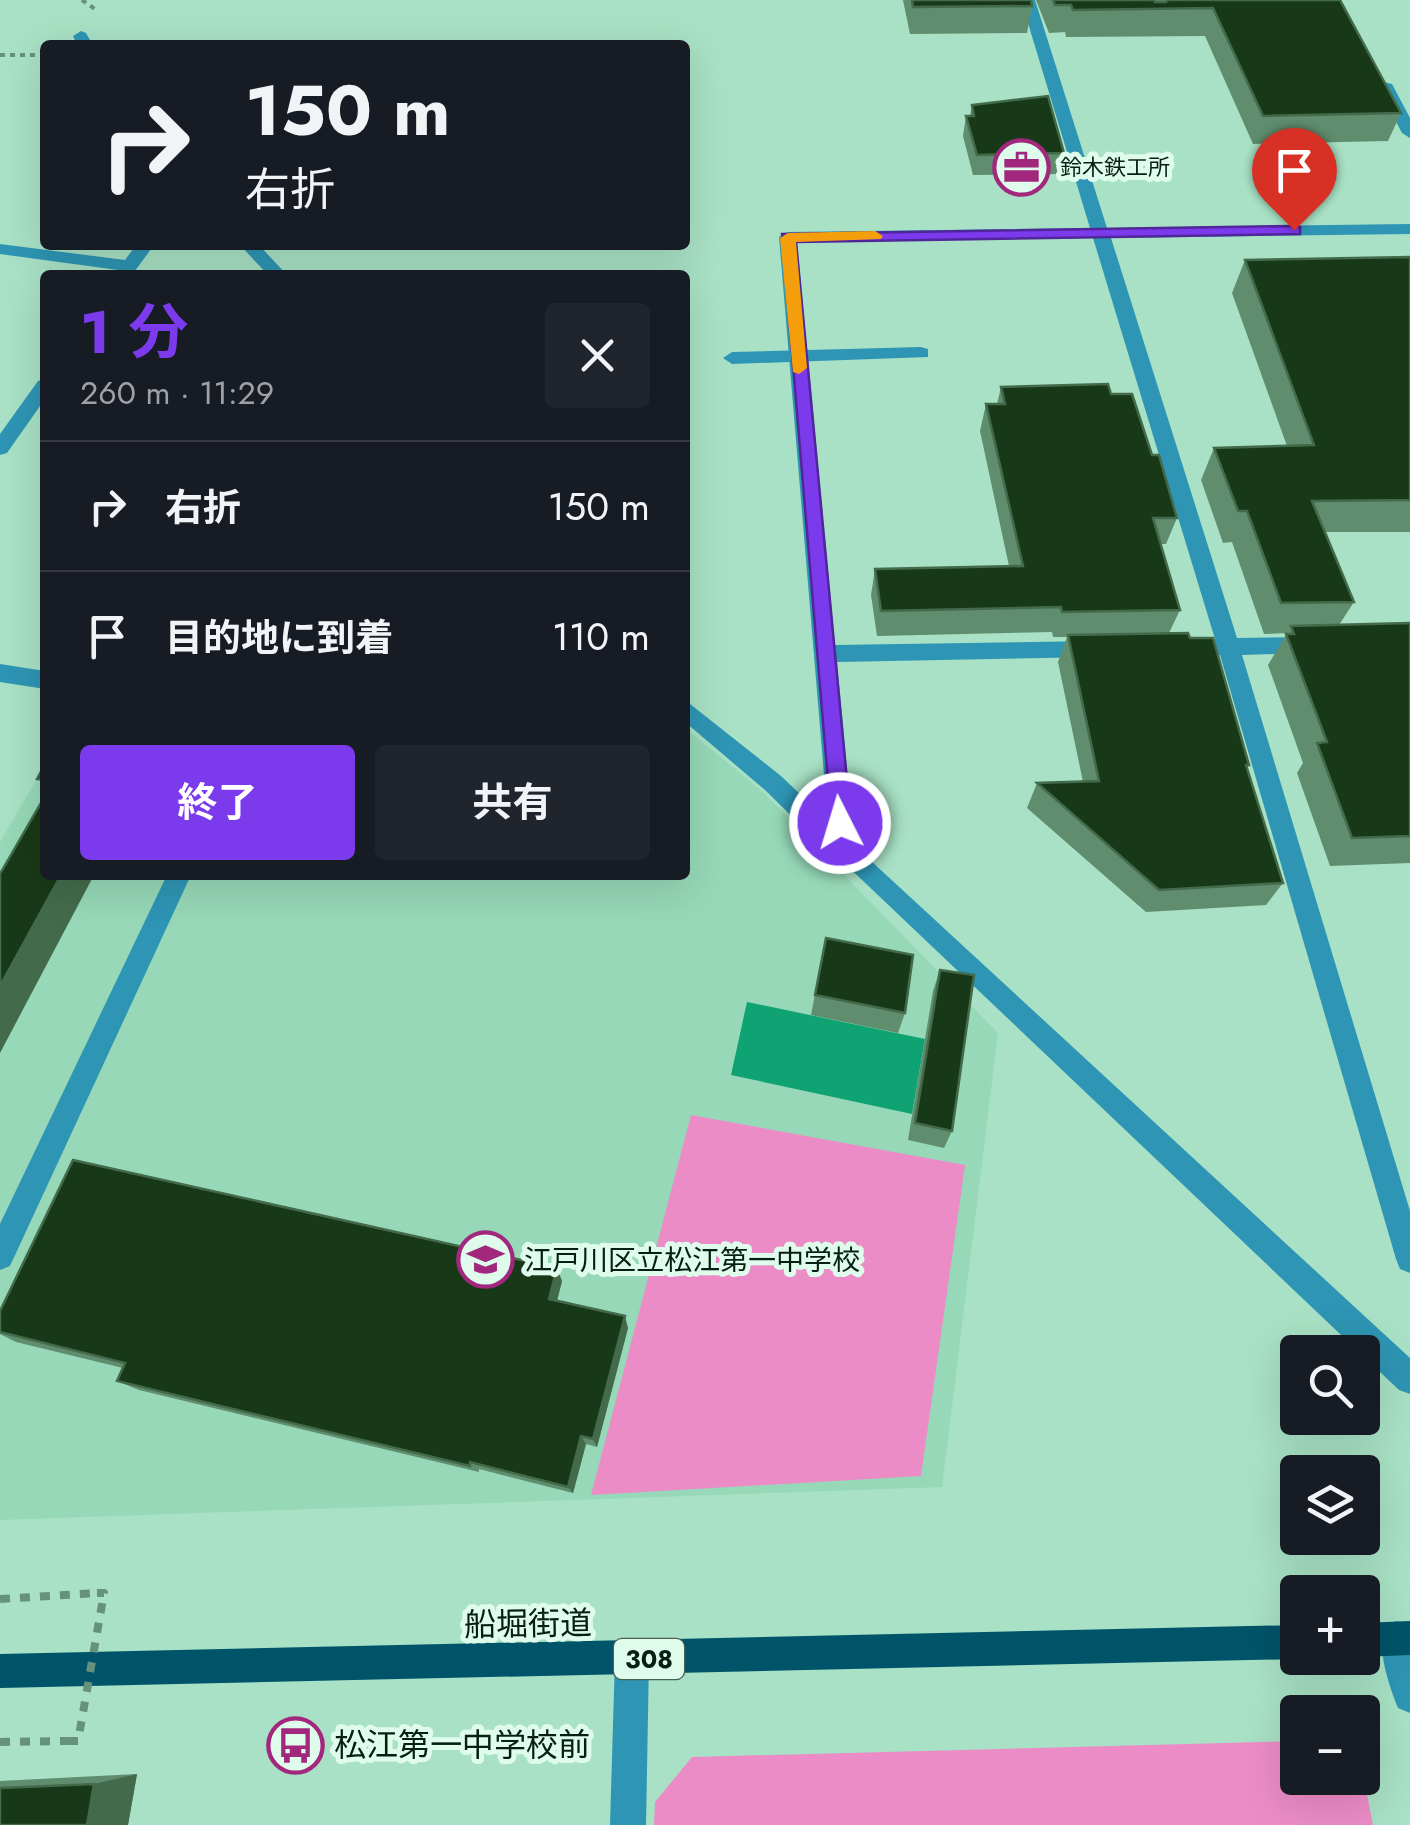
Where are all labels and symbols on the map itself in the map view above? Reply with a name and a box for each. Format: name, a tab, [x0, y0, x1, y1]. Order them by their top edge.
pin	[1252, 128, 1337, 231]
office icon: 鈴木鉄工所	[991, 137, 1051, 197]
place label: 鈴木鉄工所	[1060, 151, 1170, 183]
position arrow	[788, 771, 892, 875]
school or university icon: 江戸川区立松江第一中学校	[455, 1230, 515, 1290]
place label: 江戸川区立松江第一中学校	[524, 1240, 860, 1281]
street label: 船堀街道	[464, 1600, 592, 1648]
road number: 308	[614, 1639, 684, 1679]
bus stop icon: 松江第一中学校前	[265, 1715, 325, 1775]
place label: 松江第一中学校前	[334, 1722, 590, 1768]

